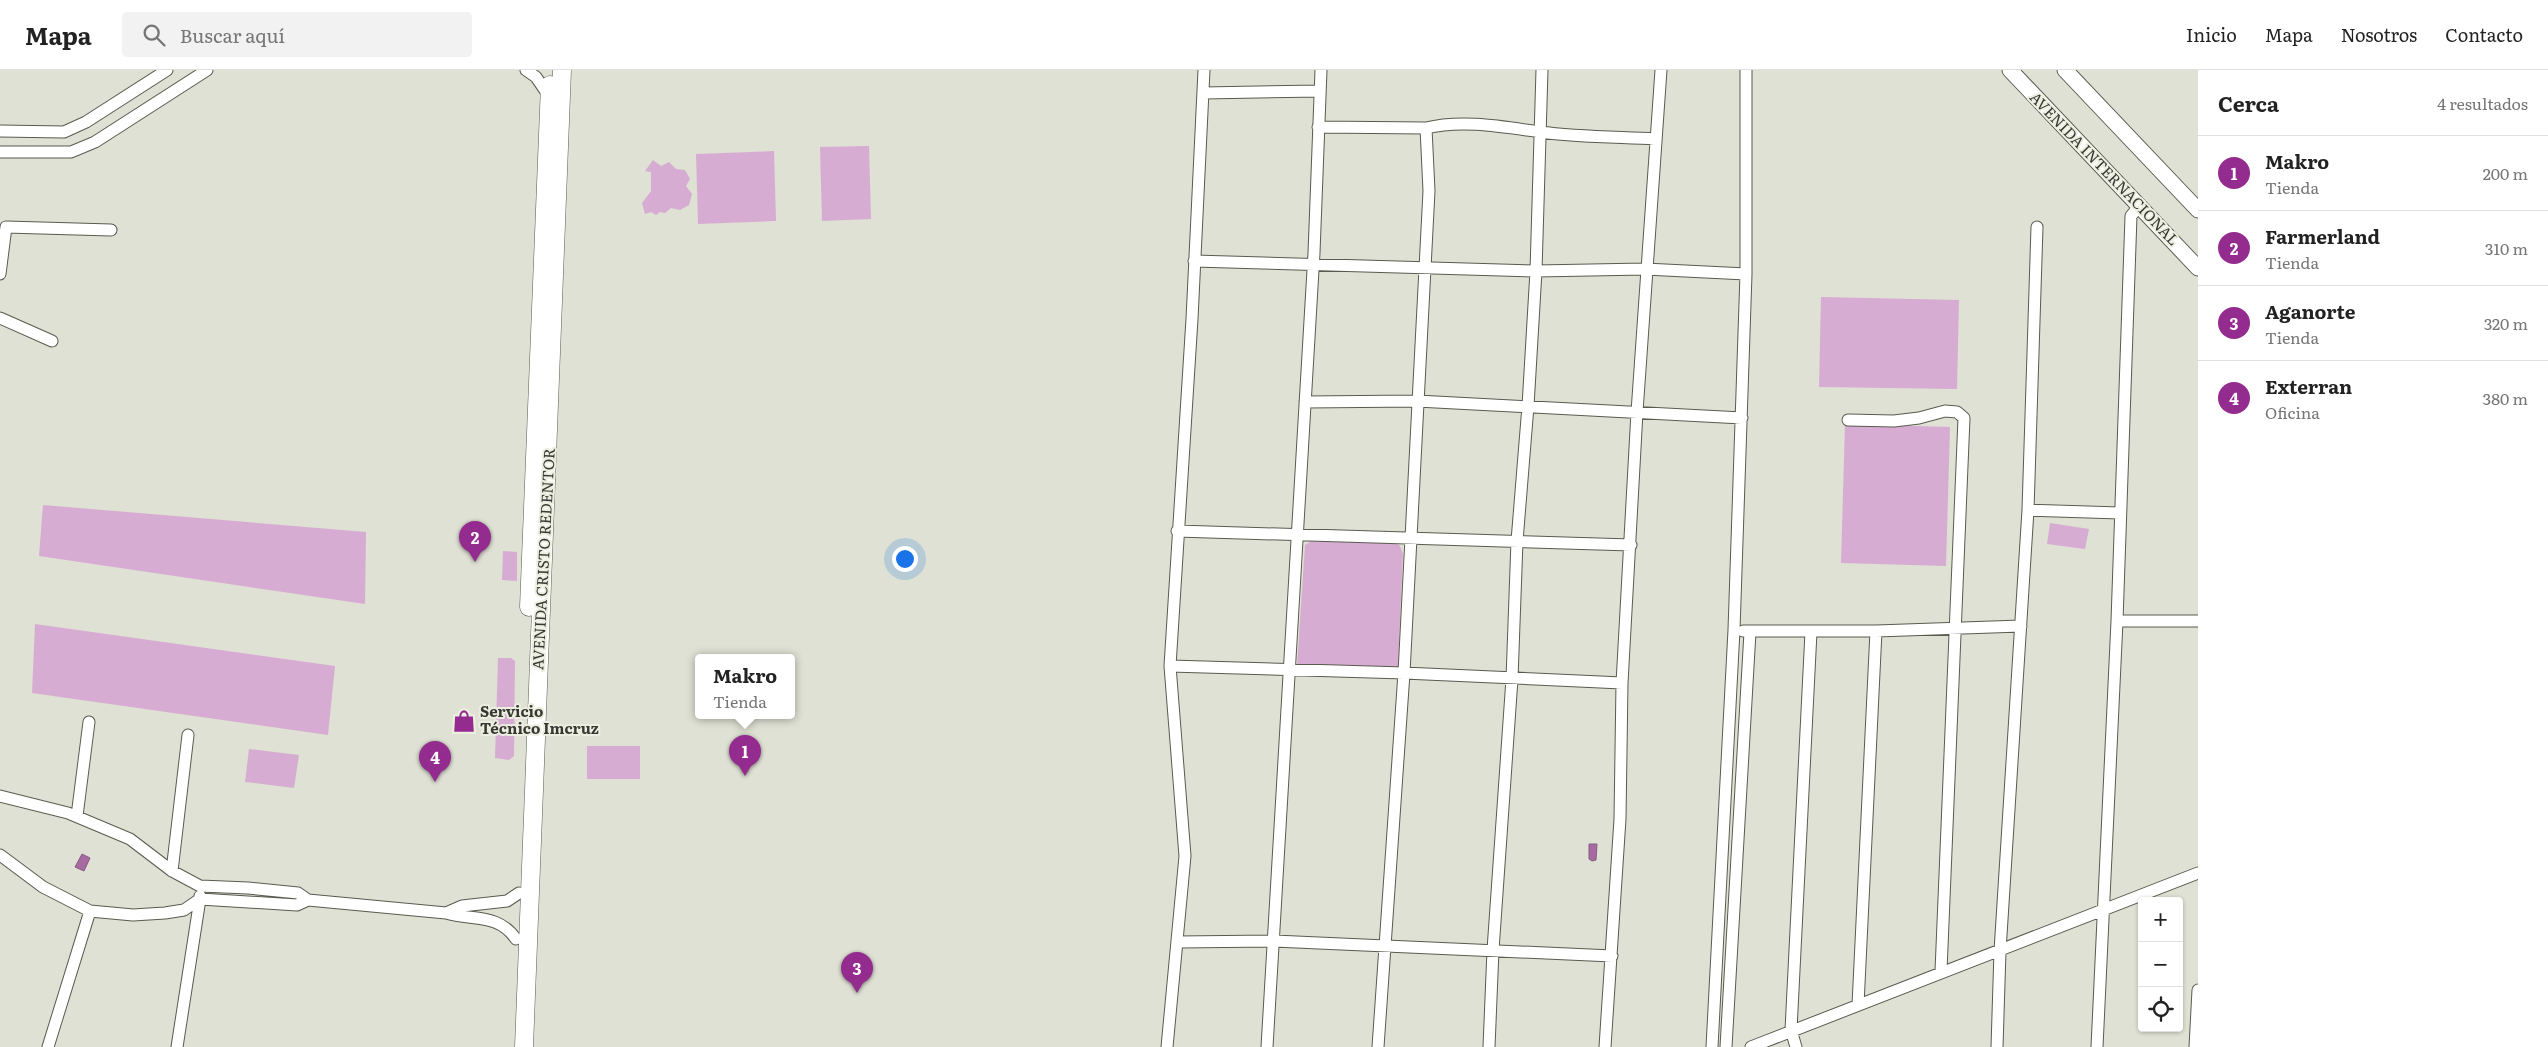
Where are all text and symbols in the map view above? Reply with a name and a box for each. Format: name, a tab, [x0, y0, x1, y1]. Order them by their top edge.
search box	[122, 12, 472, 57]
text: Mapa	[25, 17, 92, 52]
icon: search	[140, 21, 168, 49]
text: Buscar aquí	[180, 21, 285, 49]
text: Inicio	[2186, 21, 2237, 48]
text: Mapa	[2265, 21, 2313, 48]
text: Nosotros	[2341, 21, 2417, 48]
text: Contacto	[2445, 21, 2523, 48]
street label: AVENIDA INTERNACIONAL	[2025, 86, 2185, 250]
text: Cerca	[2218, 87, 2279, 118]
text: 4 resultados	[2437, 91, 2528, 115]
text: Makro	[2265, 147, 2329, 175]
text: 1	[2231, 161, 2237, 185]
text: 200 m	[2483, 161, 2528, 185]
text: Tienda	[2265, 175, 2319, 199]
text: Farmerland	[2265, 222, 2380, 250]
text: 2	[2230, 236, 2238, 260]
text: 310 m	[2485, 236, 2528, 260]
text: Tienda	[2265, 250, 2319, 274]
text: Aganorte	[2265, 297, 2355, 325]
text: 3	[2230, 311, 2238, 335]
text: 320 m	[2484, 311, 2528, 335]
text: Tienda	[2265, 325, 2319, 349]
text: Exterran	[2265, 372, 2352, 400]
text: 4	[2229, 386, 2239, 410]
text: 380 m	[2483, 386, 2528, 410]
text: Oficina	[2265, 400, 2320, 424]
street label: AVENIDA CRISTO REDENTOR	[525, 447, 560, 670]
pin: 2	[459, 521, 491, 562]
your location	[892, 546, 918, 572]
popup	[695, 654, 795, 719]
text: Makro	[713, 661, 777, 689]
text: Tienda	[713, 689, 767, 713]
place label: Servicio Técnico Imcruz	[480, 699, 599, 739]
shop icon: Servicio Técnico Imcruz	[451, 708, 477, 734]
pin: 1	[729, 735, 761, 776]
pin: 4	[419, 741, 451, 782]
map controls	[2138, 897, 2183, 1032]
button: +	[2138, 897, 2183, 942]
button: −	[2138, 942, 2183, 987]
pin: 3	[841, 952, 873, 993]
button: locate	[2138, 987, 2183, 1032]

